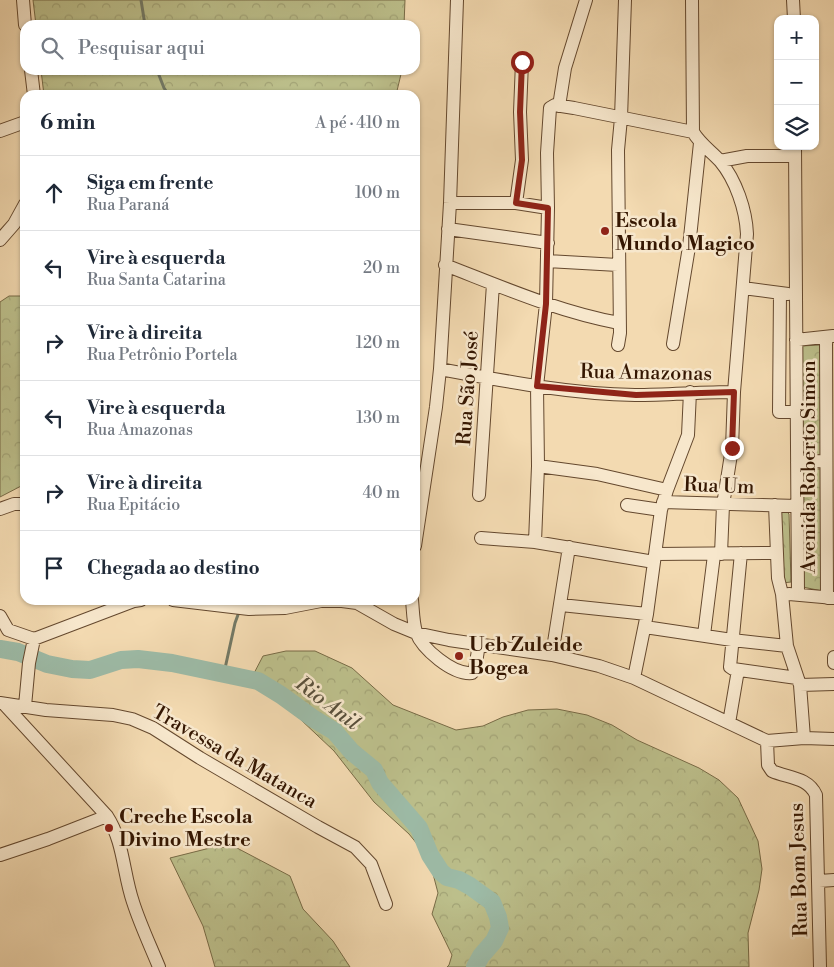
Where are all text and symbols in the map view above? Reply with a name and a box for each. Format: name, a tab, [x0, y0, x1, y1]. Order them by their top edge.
map controls	[774, 15, 819, 150]
button: +	[774, 15, 819, 60]
search box	[20, 20, 420, 75]
icon: search	[38, 34, 66, 62]
text: Pesquisar aqui	[78, 36, 205, 60]
route start	[511, 51, 534, 74]
button: −	[774, 60, 819, 105]
button: layers	[774, 105, 819, 150]
text: 6 min	[40, 110, 95, 136]
text: A pé · 410 m	[315, 113, 400, 133]
text: Siga em frente	[87, 171, 214, 195]
icon: ahead	[40, 179, 68, 207]
text: 100 m	[355, 183, 400, 203]
text: Rua Paraná	[87, 195, 169, 215]
place label: Escola Mundo Magico	[615, 209, 755, 257]
marker: Escola Mundo Magico	[599, 225, 611, 237]
text: Vire à esquerda	[87, 246, 226, 270]
icon: left	[40, 254, 68, 282]
text: 20 m	[363, 258, 400, 278]
text: Rua Santa Catarina	[87, 270, 226, 290]
text: Vire à direita	[87, 321, 202, 345]
icon: right	[40, 329, 68, 357]
street label: Rua São José	[452, 330, 485, 446]
text: 120 m	[356, 333, 400, 353]
text: Rua Petrônio Portela	[87, 345, 238, 365]
street label: Rua Amazonas	[580, 360, 712, 387]
street label: Avenida Roberto Simon	[797, 360, 822, 575]
text: Vire à esquerda	[87, 396, 226, 420]
icon: left	[40, 404, 68, 432]
text: 130 m	[356, 408, 400, 428]
text: Rua Amazonas	[87, 420, 193, 440]
route end	[721, 437, 744, 460]
text: Vire à direita	[87, 471, 202, 495]
street label: Rua Um	[683, 473, 755, 500]
icon: right	[40, 479, 68, 507]
text: 40 m	[363, 483, 400, 503]
text: Rua Epitácio	[87, 495, 180, 515]
icon: arrive	[40, 554, 68, 582]
text: Chegada ao destino	[87, 556, 260, 580]
place label: Ueb Zuleide Bogea	[469, 633, 583, 681]
marker: Ueb Zuleide Bogea	[453, 650, 465, 662]
water label: Rio Anil	[289, 671, 365, 737]
street label: Travessa da Matanca	[147, 700, 322, 815]
street label: Rua Bom Jesus	[785, 803, 814, 937]
place label: Creche Escola Divino Mestre	[119, 805, 253, 853]
marker: Creche Escola Divino Mestre	[103, 822, 115, 834]

